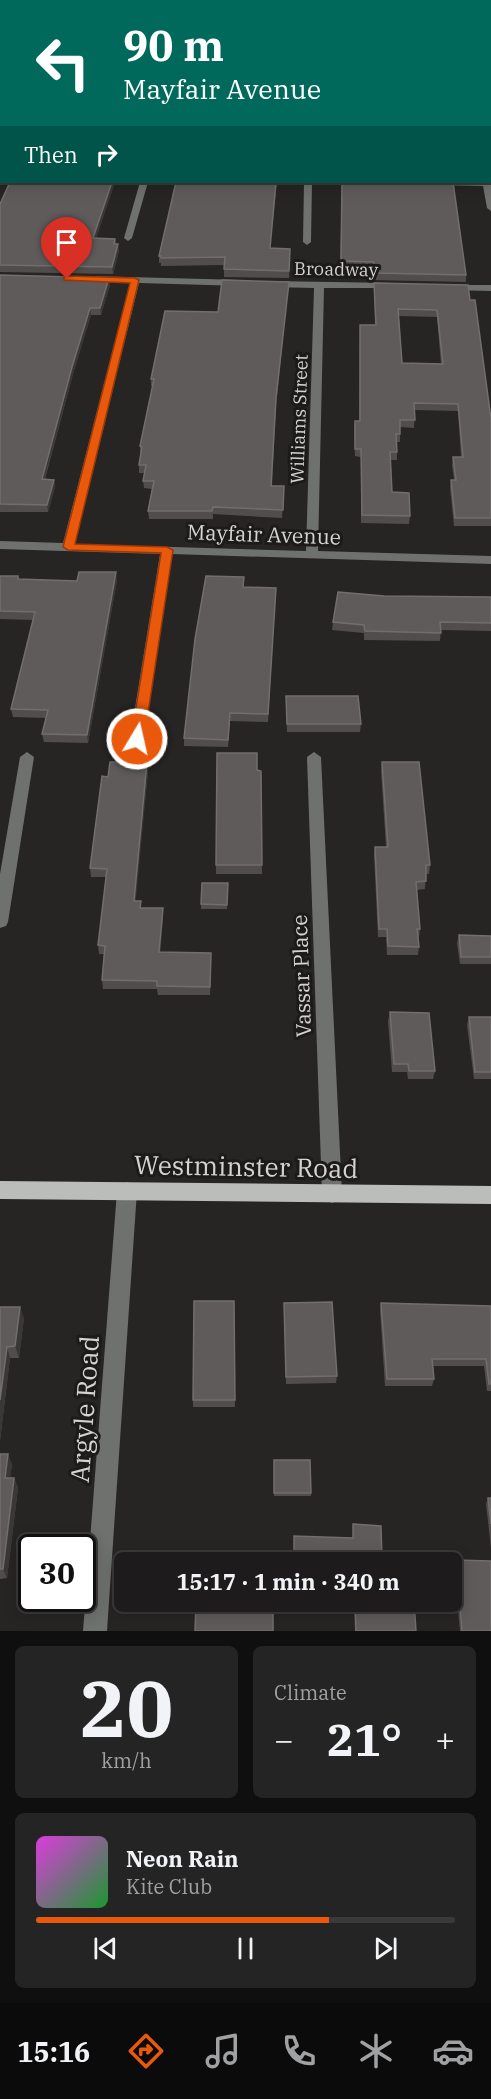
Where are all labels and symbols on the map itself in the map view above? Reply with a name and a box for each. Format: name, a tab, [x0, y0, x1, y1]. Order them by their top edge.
pin	[41, 217, 92, 279]
street label: Broadway	[294, 257, 379, 281]
street label: Williams Street	[285, 354, 313, 484]
street label: Mayfair Avenue	[187, 517, 341, 551]
position arrow	[105, 707, 169, 771]
street label: Vassar Place	[285, 914, 317, 1038]
street label: Westminster Road	[134, 1147, 358, 1185]
street label: Argyle Road	[62, 1334, 106, 1484]
speed limit sign: 30	[18, 1534, 96, 1612]

